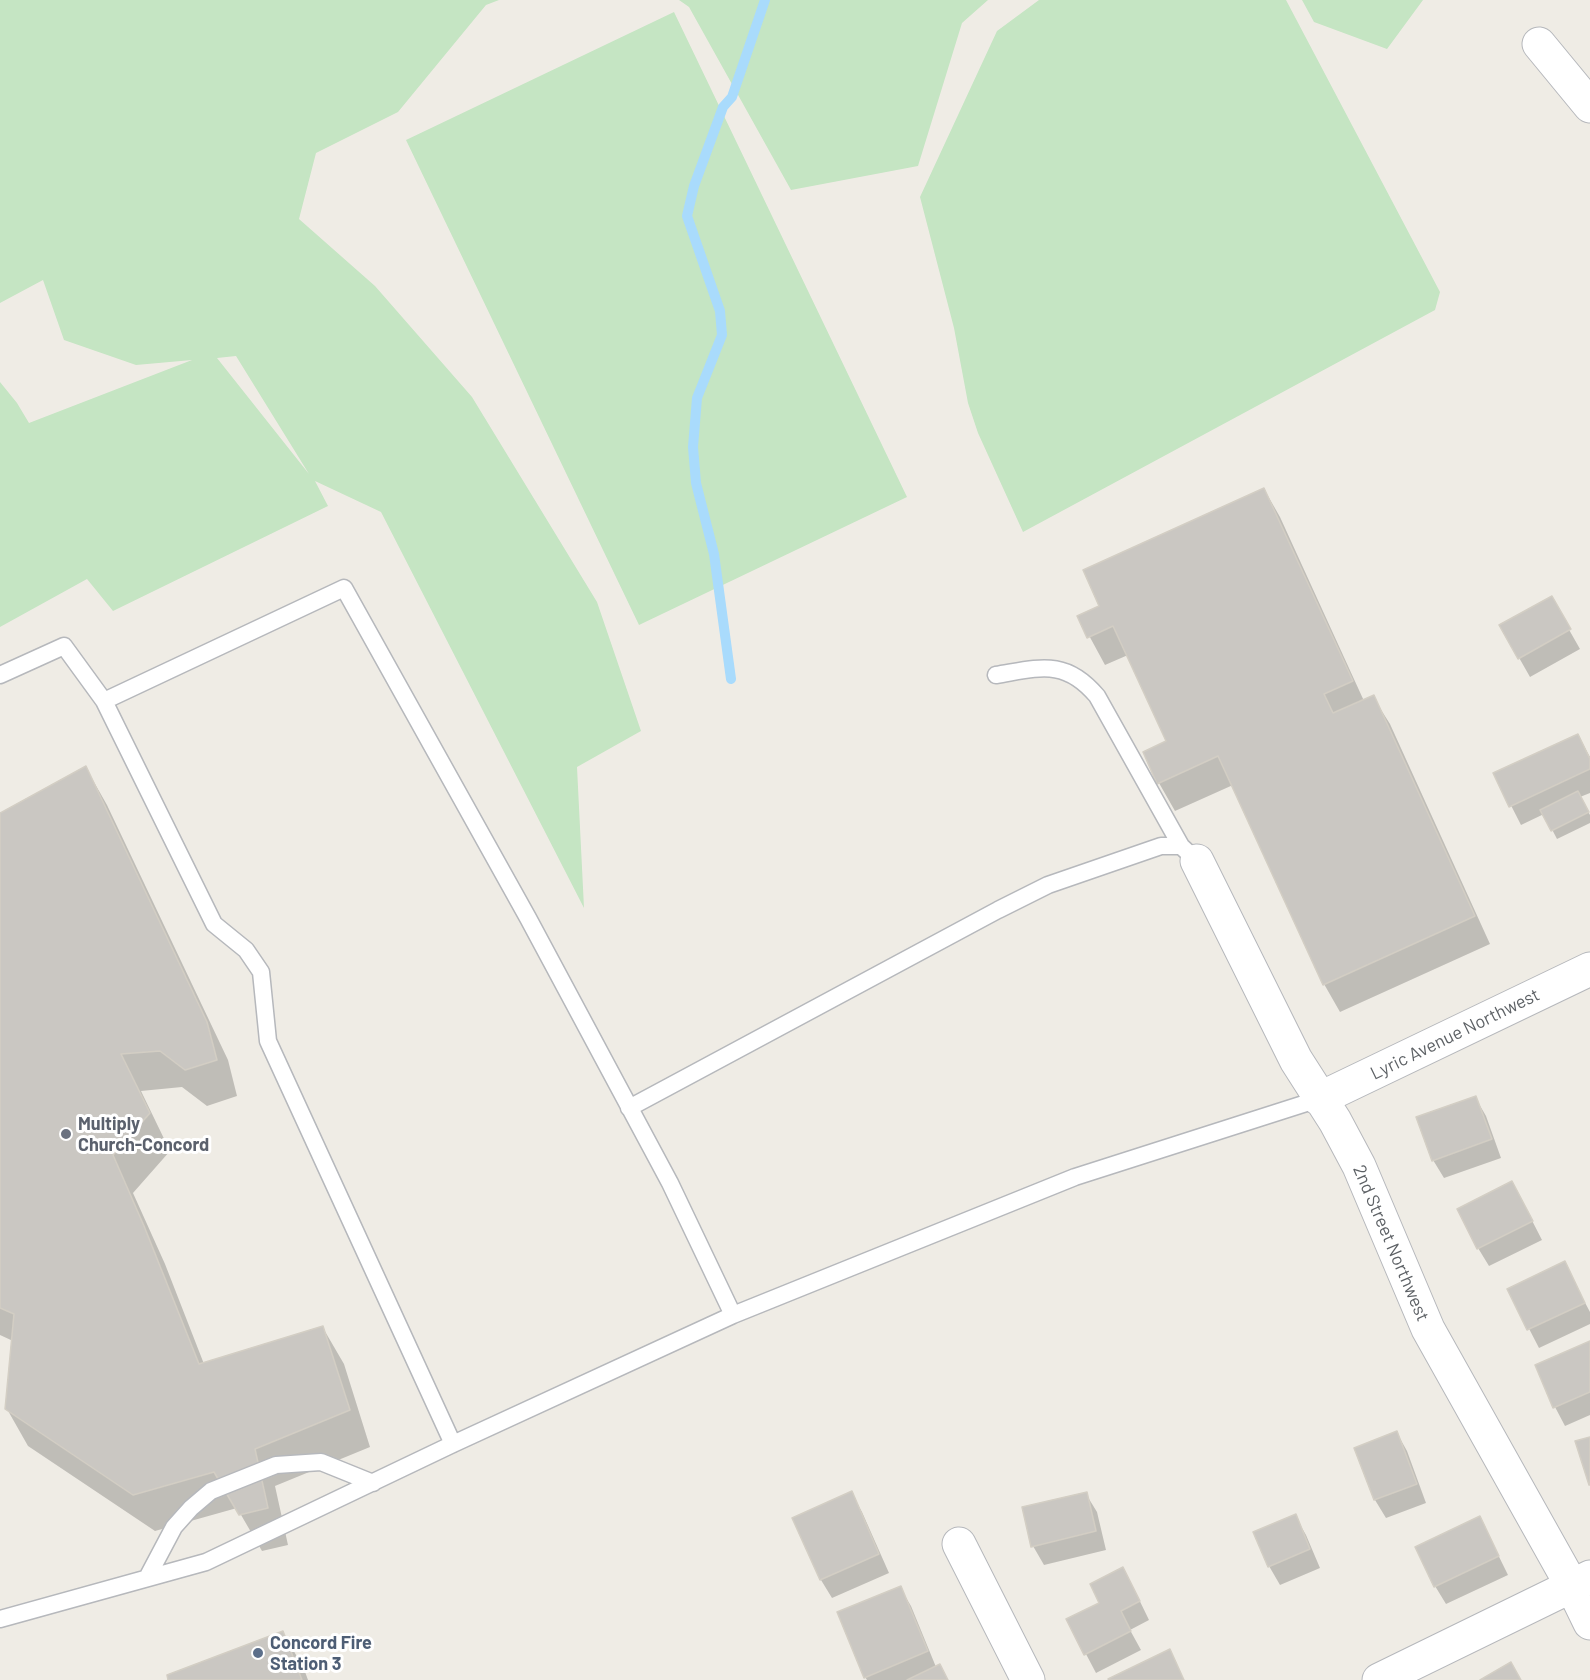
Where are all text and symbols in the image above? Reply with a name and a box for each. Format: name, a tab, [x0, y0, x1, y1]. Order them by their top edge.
street label: Lyric Avenue Northwest	[1367, 984, 1543, 1084]
place label: Multiply Church-Concord	[78, 1113, 209, 1156]
marker: Multiply Church-Concord	[59, 1127, 73, 1141]
street label: 2nd Street Northwest	[1348, 1162, 1434, 1324]
place label: Concord Fire Station 3	[270, 1632, 372, 1674]
marker: Concord Fire Station 3	[251, 1646, 265, 1660]

